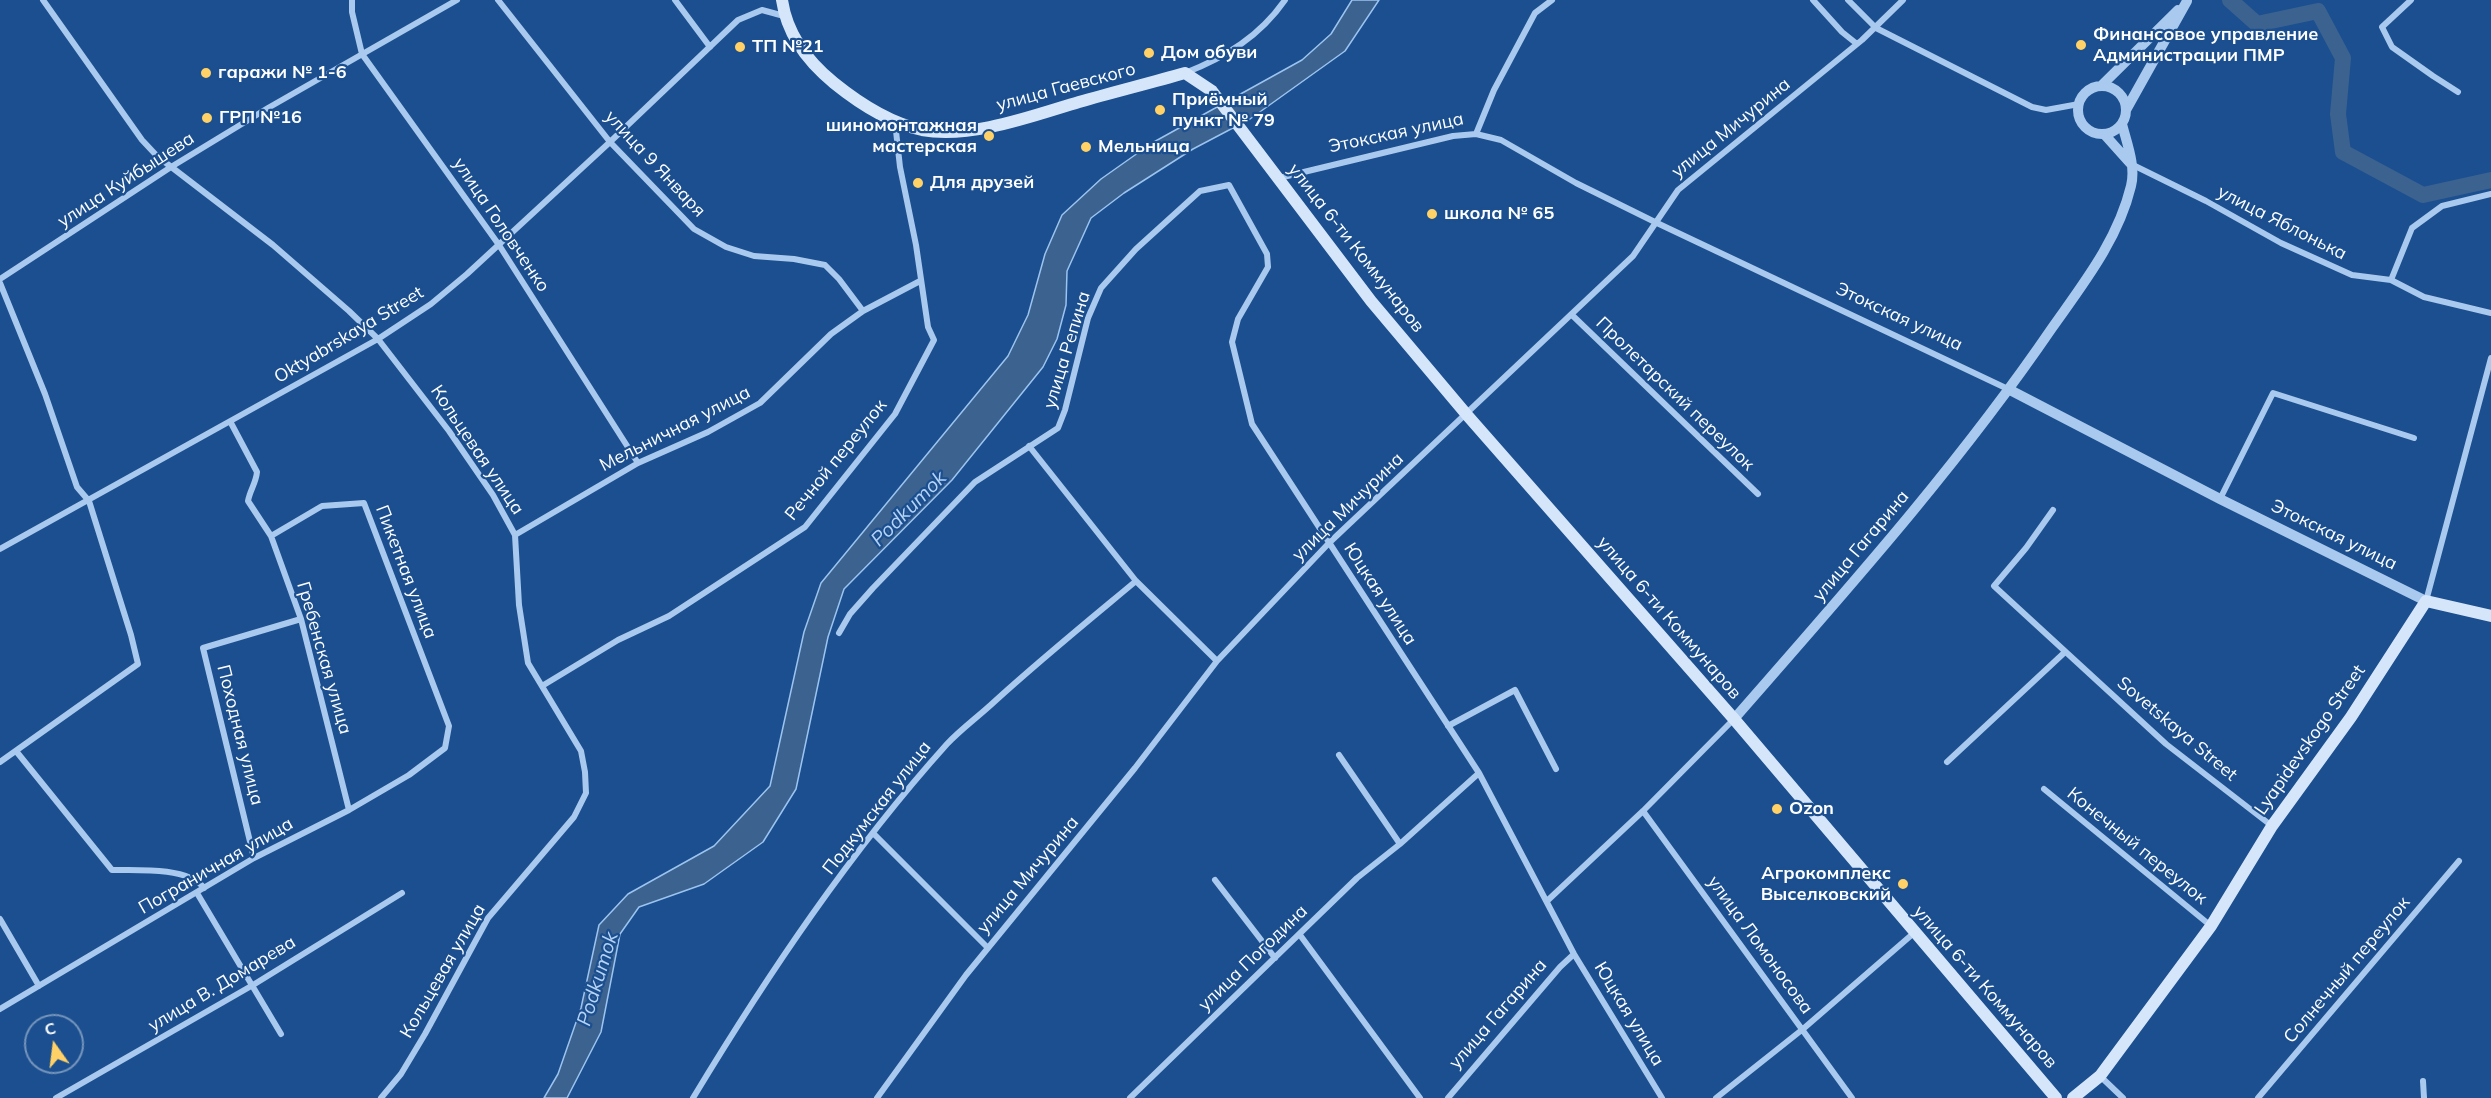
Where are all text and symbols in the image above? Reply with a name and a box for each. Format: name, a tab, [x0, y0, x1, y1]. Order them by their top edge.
place label: Финансовое управление Администрации ПМР	[2093, 24, 2318, 66]
place label: ТП №21	[752, 36, 824, 58]
marker: Финансовое управление Администрации ПМР	[2074, 38, 2088, 52]
marker: ТП №21	[733, 40, 747, 54]
place label: Дом обуви	[1161, 42, 1257, 64]
marker: Дом обуви	[1142, 46, 1156, 60]
street label: улица Гаевского	[994, 58, 1138, 116]
place label: гаражи № 1-6	[218, 62, 346, 84]
marker: гаражи № 1-6	[199, 66, 213, 80]
street label: улица Мичурина	[1667, 73, 1795, 183]
place label: Приёмный пункт № 79	[1172, 89, 1275, 132]
marker: Приёмный пункт № 79	[1153, 103, 1167, 117]
street label: улица 9 Января	[600, 106, 710, 222]
place label: ГРП №16	[219, 107, 302, 129]
street label: Этокская улица	[1327, 108, 1465, 158]
marker: ГРП №16	[200, 111, 214, 125]
place label: шиномонтажная мастерская	[826, 115, 977, 158]
street label: улица Куйбышева	[54, 128, 198, 232]
marker: шиномонтажная мастерская	[982, 129, 996, 143]
place label: Мельница	[1098, 136, 1190, 158]
marker: Мельница	[1079, 140, 1093, 154]
street label: улица Головченко	[448, 154, 554, 296]
street label: улица 6-ти Коммунаров	[1283, 159, 1429, 337]
place label: Для друзей	[930, 172, 1034, 194]
marker: Для друзей	[911, 176, 925, 190]
street label: улица Яблонька	[2214, 181, 2350, 265]
place label: школа № 65	[1444, 203, 1554, 225]
marker: школа № 65	[1425, 207, 1439, 221]
street label: Этокская улица	[1832, 278, 1966, 356]
street label: Oktyabrskaya Street	[270, 282, 428, 388]
street label: улица Репина	[1039, 289, 1095, 411]
street label: Пролетарский переулок	[1591, 313, 1759, 475]
street label: Кольцевая улица	[426, 381, 528, 519]
street label: Мельничная улица	[596, 382, 754, 476]
street label: Речной переулок	[781, 395, 891, 525]
street label: улица Мичурина	[1288, 448, 1408, 566]
water label: Podkumok	[866, 466, 952, 552]
street label: улица Гагарина	[1808, 486, 1914, 606]
street label: Этокская улица	[2267, 495, 2401, 575]
street label: Пикетная улица	[371, 502, 441, 642]
street label: улица 6-ти Коммунаров	[1592, 532, 1746, 704]
street label: Юцкая улица	[1339, 539, 1421, 649]
street label: Гребенская улица	[292, 579, 356, 737]
street label: Lyapidevskogo Street	[2250, 661, 2370, 819]
street label: Походная улица	[212, 663, 268, 807]
street label: Sovetskaya Street	[2112, 672, 2242, 786]
street label: Подкумская улица	[818, 737, 936, 879]
street label: Конечный переулок	[2063, 783, 2211, 909]
place label: Ozon	[1789, 798, 1834, 820]
marker: Ozon	[1770, 802, 1784, 816]
street label: улица Мичурина	[973, 812, 1083, 938]
street label: Пограничная улица	[135, 813, 297, 919]
place label: Агрокомплекс Выселковский	[1761, 863, 1891, 906]
street label: улица Ломоносова	[1703, 872, 1817, 1018]
marker: Агрокомплекс Выселковский	[1896, 877, 1910, 891]
street label: Солнечный переулок	[2279, 892, 2415, 1048]
street label: Кольцевая улица	[396, 900, 490, 1042]
street label: улица Погодина	[1194, 900, 1312, 1016]
street label: улица 6-ти Коммунаров	[1908, 901, 2062, 1073]
water label: Podkumok	[572, 929, 624, 1029]
street label: улица В. Домарева	[144, 931, 300, 1037]
street label: улица Гагарина	[1445, 955, 1551, 1073]
street label: Юцкая улица	[1590, 958, 1668, 1070]
north arrow	[24, 1014, 84, 1074]
text: С	[42, 1017, 58, 1040]

